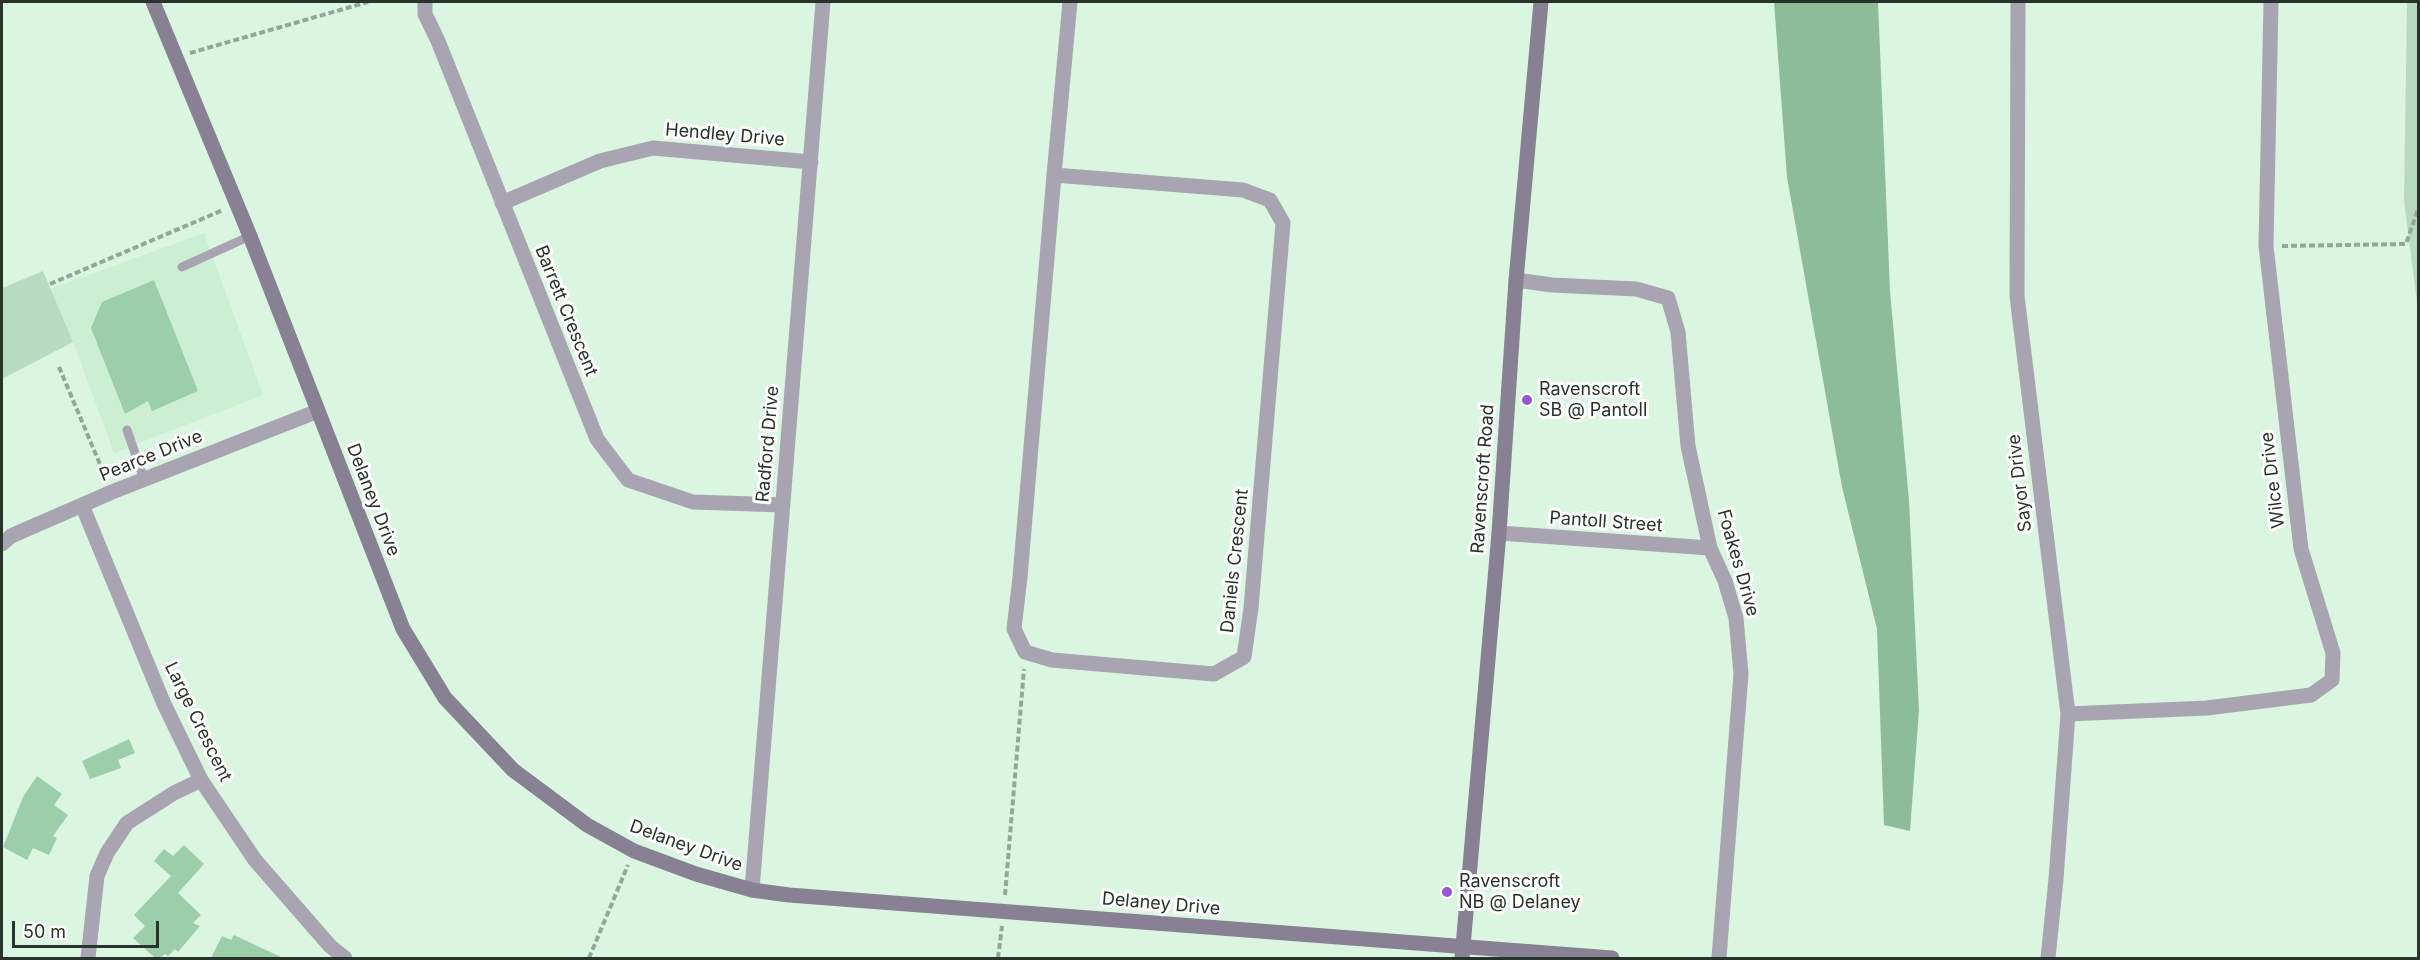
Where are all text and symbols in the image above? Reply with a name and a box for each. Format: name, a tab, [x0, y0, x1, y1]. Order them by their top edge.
street label: Hendley Drive	[664, 119, 786, 151]
street label: Barrett Crescent	[530, 242, 602, 380]
place label: Ravenscroft SB @ Pantoll	[1539, 379, 1647, 422]
street label: Radford Drive	[752, 385, 784, 503]
marker: Ravenscroft SB @ Pantoll	[1520, 393, 1534, 407]
street label: Ravenscroft Road	[1467, 404, 1499, 554]
street label: Pearce Drive	[96, 426, 206, 486]
street label: Wilce Drive	[2256, 431, 2290, 529]
street label: Sayor Drive	[2003, 433, 2037, 533]
street label: Delaney Drive	[342, 441, 404, 559]
street label: Daniels Crescent	[1217, 488, 1253, 634]
street label: Pantoll Street	[1549, 507, 1663, 537]
street label: Foakes Drive	[1712, 507, 1764, 619]
street label: Large Crescent	[160, 659, 236, 785]
street label: Delaney Drive	[627, 816, 745, 876]
place label: Ravenscroft NB @ Delaney	[1459, 871, 1581, 914]
marker: Ravenscroft NB @ Delaney	[1440, 885, 1454, 899]
street label: Delaney Drive	[1101, 888, 1221, 920]
scale bar	[15, 909, 162, 947]
text: 50 m	[23, 921, 66, 942]

